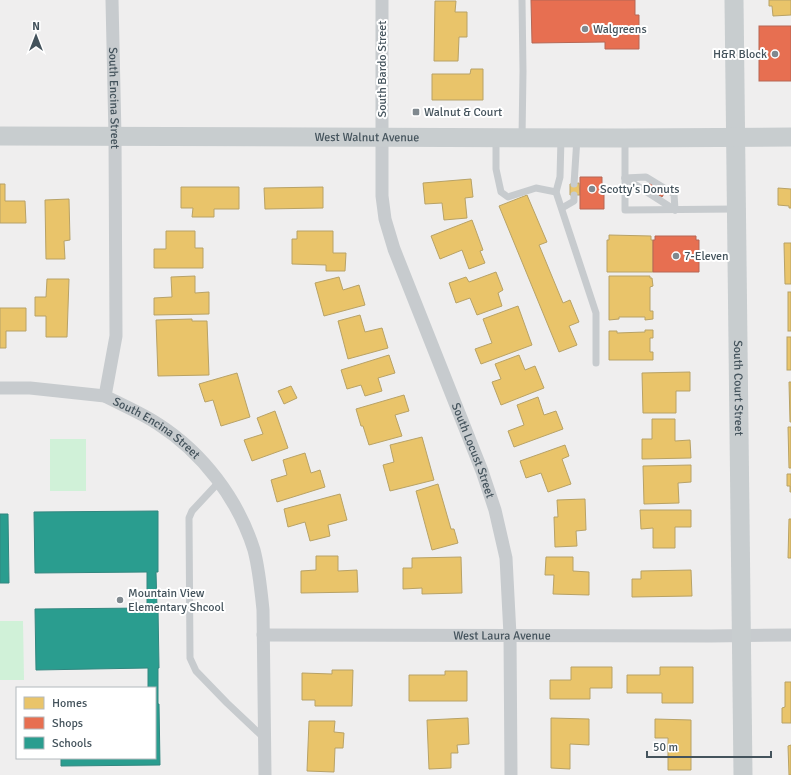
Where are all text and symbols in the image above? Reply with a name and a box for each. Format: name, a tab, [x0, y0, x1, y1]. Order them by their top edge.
north arrow	[16, 16, 56, 56]
text: N	[32, 20, 40, 33]
street label: South Bardo Street	[375, 21, 390, 118]
place label: Walgreens	[593, 22, 647, 37]
marker: Walgreens	[580, 24, 590, 34]
street label: South Encina Street	[106, 47, 123, 149]
place label: H&R Block	[713, 47, 767, 62]
marker: H&R Block	[770, 49, 780, 59]
place label: Walnut & Court	[424, 105, 502, 120]
marker: Walnut & Court	[411, 107, 421, 117]
street label: West Walnut Avenue	[315, 130, 419, 145]
place label: Scotty's Donuts	[600, 182, 679, 197]
marker: Scotty's Donuts	[587, 184, 597, 194]
place label: 7-Eleven	[684, 249, 729, 264]
marker: 7-Eleven	[671, 251, 681, 261]
street label: South Court Street	[730, 340, 747, 436]
street label: South Encina Street	[110, 394, 203, 462]
street label: South Locust Street	[448, 401, 498, 500]
place label: Mountain View Elementary Shcool	[128, 586, 225, 615]
marker: Mountain View Elementary Shcool	[115, 595, 125, 605]
street label: West Laura Avenue	[453, 628, 551, 643]
legend	[16, 687, 156, 759]
text: Homes	[52, 696, 87, 711]
text: Shops	[52, 716, 83, 731]
scale bar	[647, 733, 771, 759]
text: Schools	[52, 736, 92, 751]
text: 50 m	[653, 740, 678, 755]

